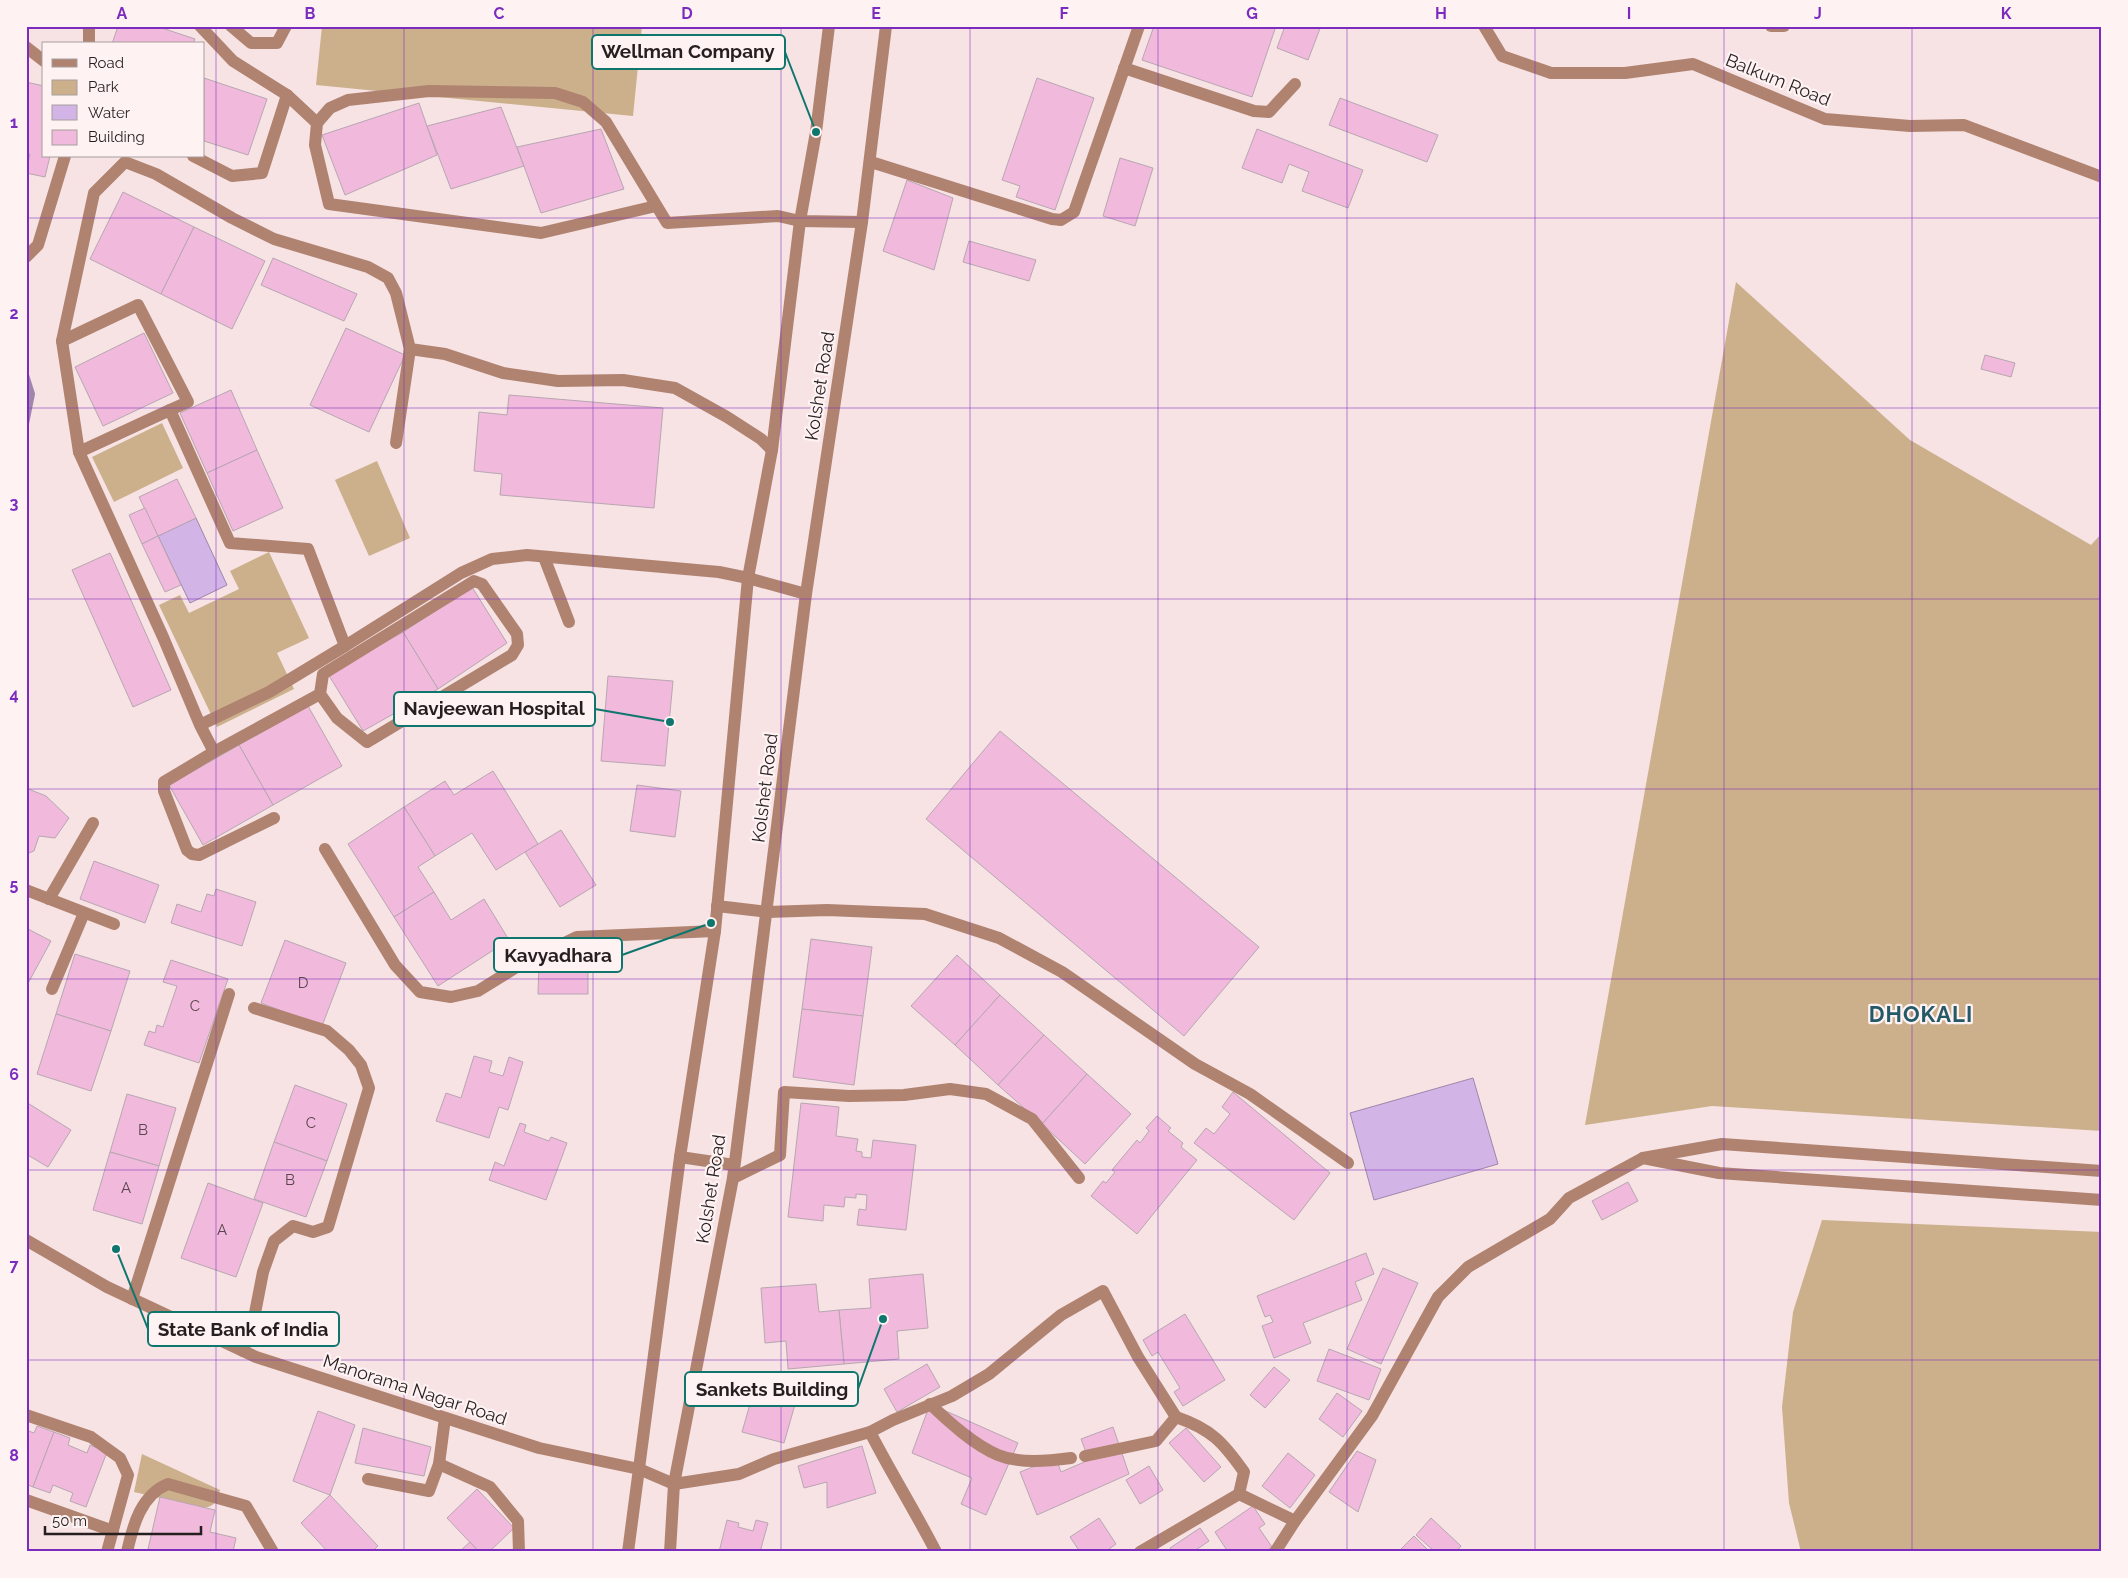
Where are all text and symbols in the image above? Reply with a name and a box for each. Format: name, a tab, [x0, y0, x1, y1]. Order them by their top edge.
text: A	[117, 4, 128, 23]
text: B	[305, 4, 316, 23]
text: C	[494, 4, 505, 23]
text: D	[681, 4, 693, 23]
text: E	[871, 4, 881, 23]
text: F	[1059, 4, 1069, 23]
text: G	[1246, 4, 1258, 23]
text: H	[1435, 4, 1447, 23]
text: I	[1627, 4, 1631, 23]
text: J	[1814, 4, 1822, 23]
text: K	[2001, 4, 2012, 23]
callout: Wellman Company	[592, 35, 785, 69]
text: Wellman Company	[601, 40, 775, 62]
legend	[42, 42, 205, 158]
street label: Balkum Road	[1723, 49, 1834, 110]
text: Road	[88, 54, 124, 72]
text: Park	[88, 78, 119, 96]
text: Water	[88, 104, 131, 122]
text: 1	[10, 113, 18, 132]
text: Building	[88, 128, 145, 146]
text: 2	[9, 304, 19, 323]
street label: Kolshet Road	[801, 330, 838, 442]
text: 3	[10, 494, 19, 513]
text: 4	[9, 685, 19, 704]
callout: Navjeewan Hospital	[394, 692, 595, 726]
text: Navjeewan Hospital	[403, 697, 586, 719]
street label: Kolshet Road	[747, 732, 782, 844]
text: 5	[10, 875, 19, 894]
callout: Kavyadhara	[494, 938, 622, 972]
text: Kavyadhara	[504, 944, 612, 966]
house number: D	[298, 974, 309, 992]
house number: C	[190, 997, 200, 1015]
district label: DHOKALI	[1869, 1001, 1973, 1027]
text: 6	[9, 1065, 19, 1084]
house number: C	[306, 1114, 316, 1132]
house number: B	[138, 1121, 148, 1139]
street label: Kolshet Road	[692, 1133, 729, 1245]
house number: B	[285, 1171, 295, 1189]
house number: A	[121, 1179, 131, 1197]
house number: A	[217, 1221, 227, 1239]
text: 7	[10, 1256, 19, 1275]
callout: State Bank of India	[148, 1312, 339, 1346]
text: State Bank of India	[158, 1318, 328, 1340]
street label: Manorama Nagar Road	[321, 1350, 510, 1429]
callout: Sankets Building	[685, 1372, 858, 1406]
text: Sankets Building	[696, 1378, 848, 1400]
text: 8	[9, 1446, 19, 1465]
scale bar	[45, 1503, 201, 1535]
text: 50 m	[52, 1512, 87, 1530]

